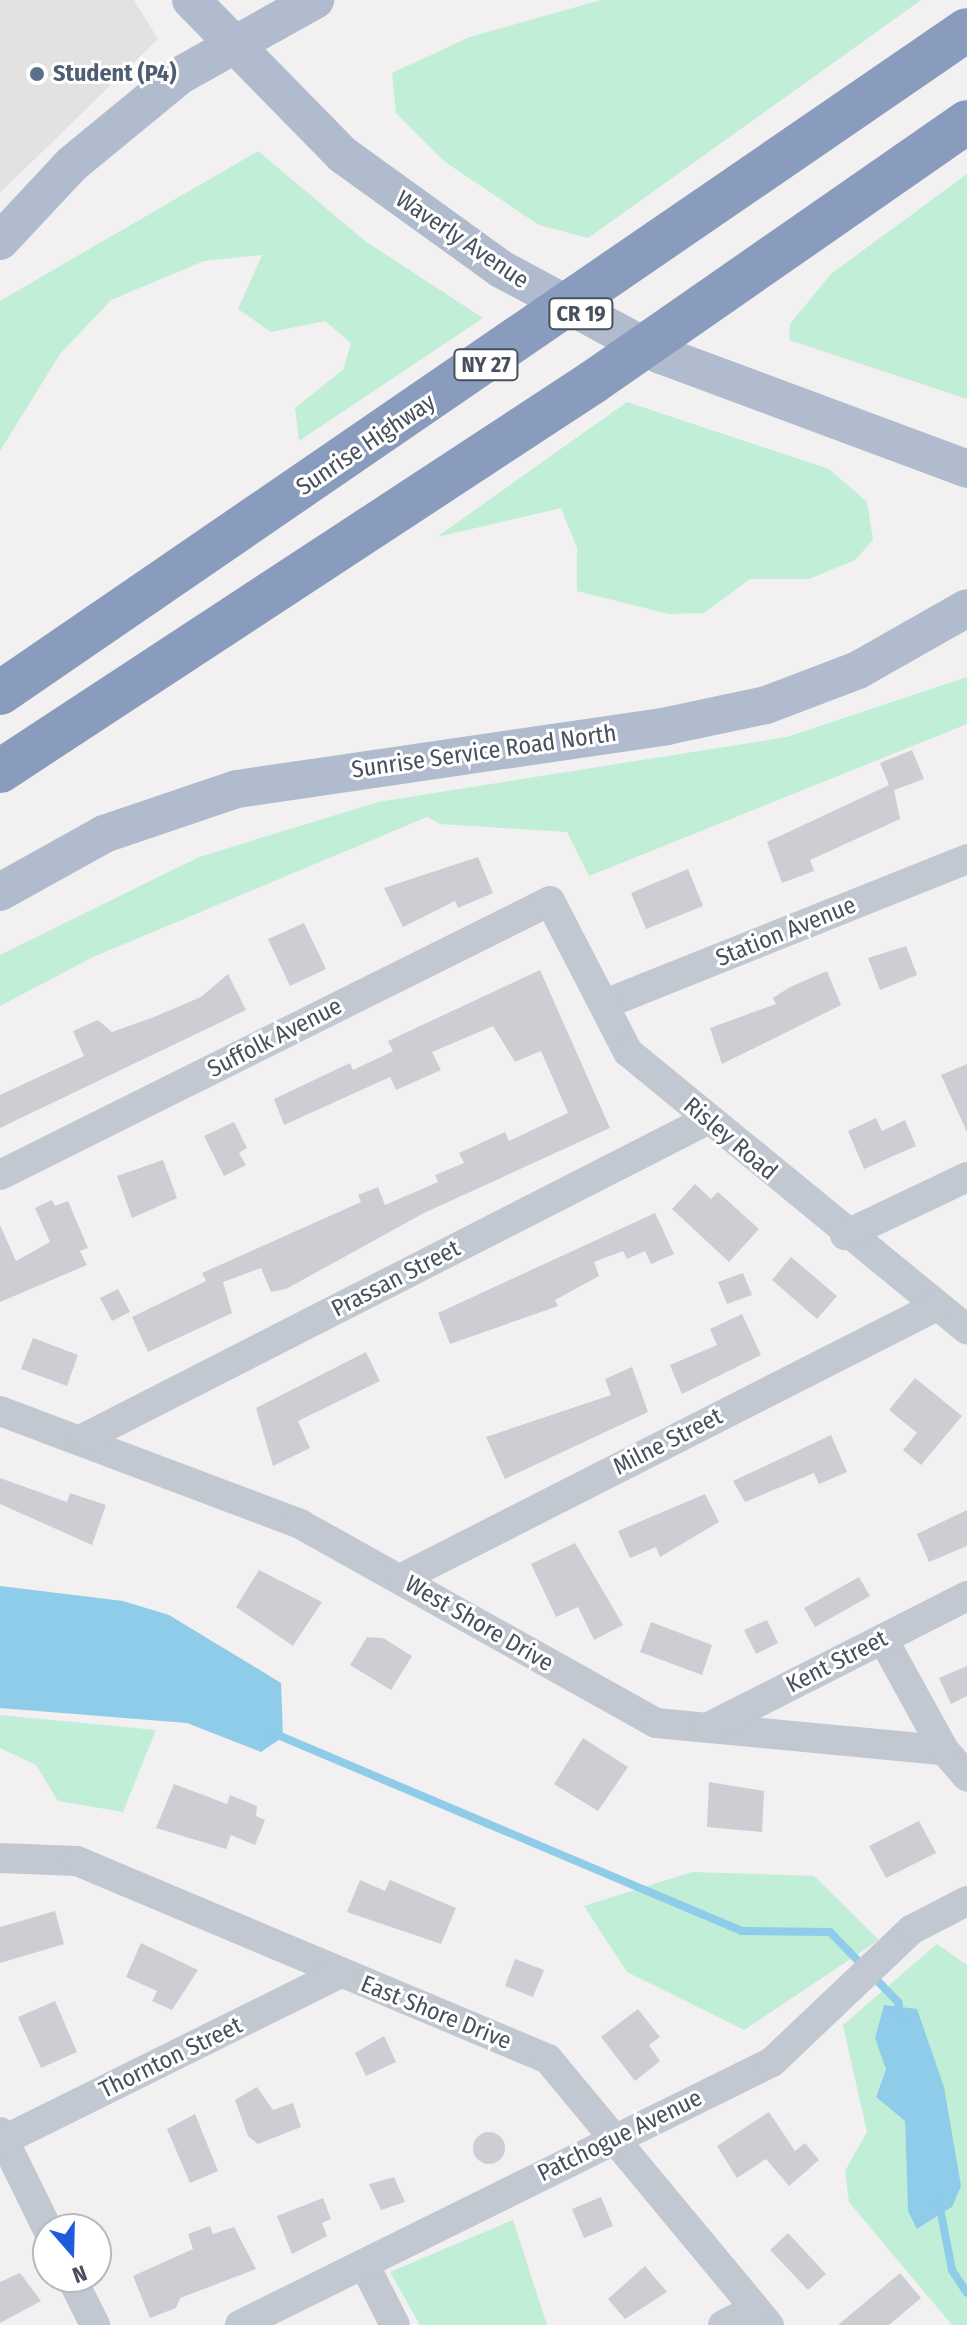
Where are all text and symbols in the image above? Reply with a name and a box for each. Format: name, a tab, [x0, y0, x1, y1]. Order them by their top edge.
place label: Student (P4)	[53, 60, 176, 88]
marker: Student (P4)	[28, 65, 46, 83]
street label: Waverly Avenue	[390, 185, 534, 295]
road number: CR 19	[547, 296, 615, 332]
road number: NY 27	[452, 347, 520, 383]
street label: Sunrise Highway	[291, 388, 441, 502]
street label: Sunrise Service Road North	[350, 719, 618, 785]
street label: Station Avenue	[712, 891, 860, 973]
street label: Suffolk Avenue	[203, 992, 347, 1084]
street label: Risley Road	[677, 1092, 783, 1186]
street label: Prassan Street	[327, 1234, 465, 1324]
street label: Milne Street	[609, 1402, 727, 1482]
street label: West Shore Drive	[400, 1570, 558, 1678]
street label: Kent Street	[782, 1624, 892, 1700]
street label: East Shore Drive	[357, 1970, 515, 2056]
street label: Thornton Street	[95, 2011, 247, 2105]
street label: Patchogue Avenue	[533, 2084, 707, 2188]
north arrow	[32, 2213, 112, 2293]
text: N	[69, 2259, 91, 2289]

